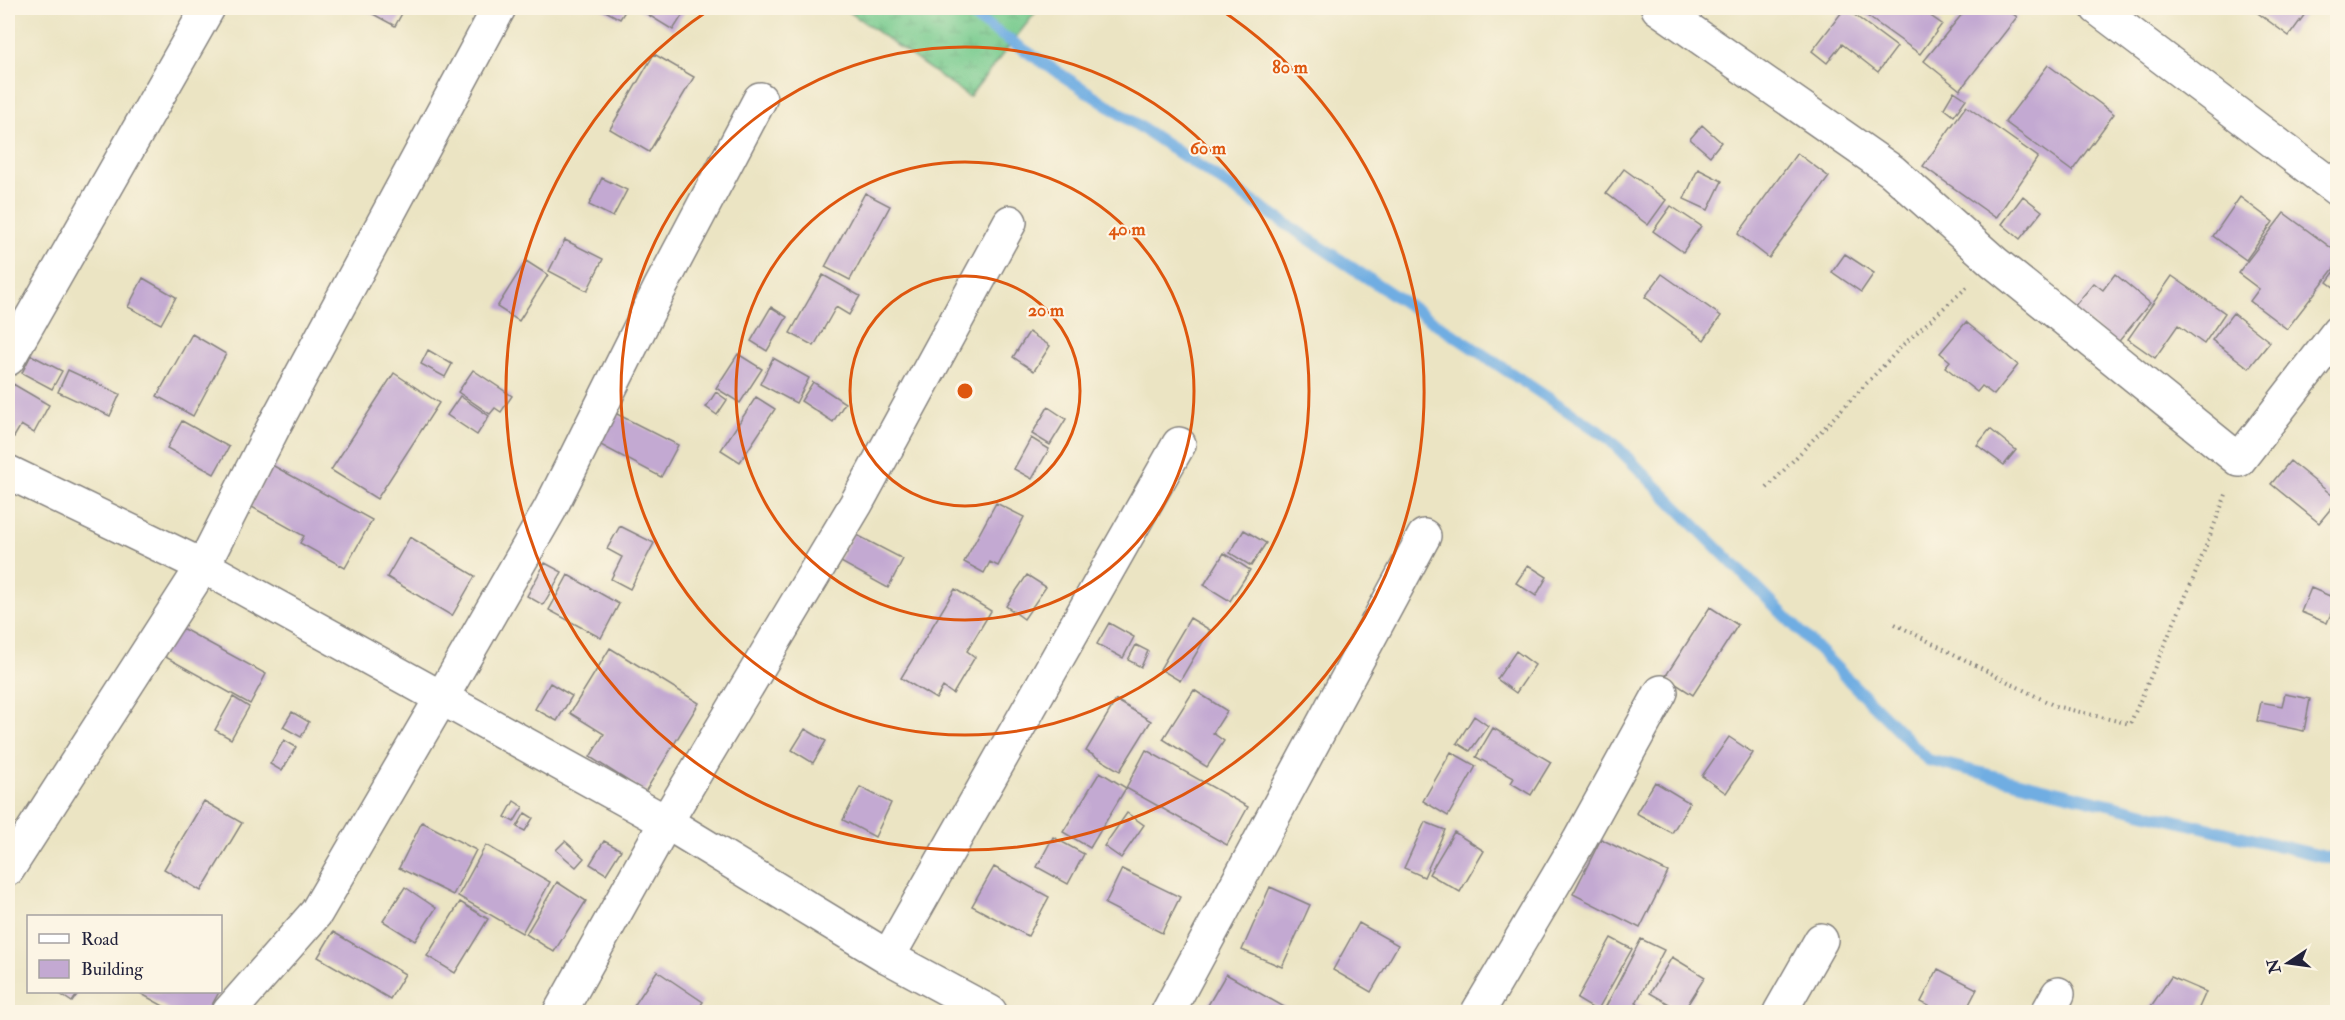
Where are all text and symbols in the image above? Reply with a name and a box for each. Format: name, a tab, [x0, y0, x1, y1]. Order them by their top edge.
text: 80 m	[1272, 56, 1309, 79]
text: 60 m	[1190, 137, 1227, 160]
text: 40 m	[1108, 218, 1146, 241]
text: 20 m	[1028, 299, 1065, 322]
centre of rings	[955, 381, 975, 401]
legend	[27, 915, 222, 993]
text: Road	[81, 928, 119, 951]
north arrow	[2258, 933, 2318, 993]
text: N	[2263, 956, 2286, 976]
text: Building	[81, 958, 144, 981]

